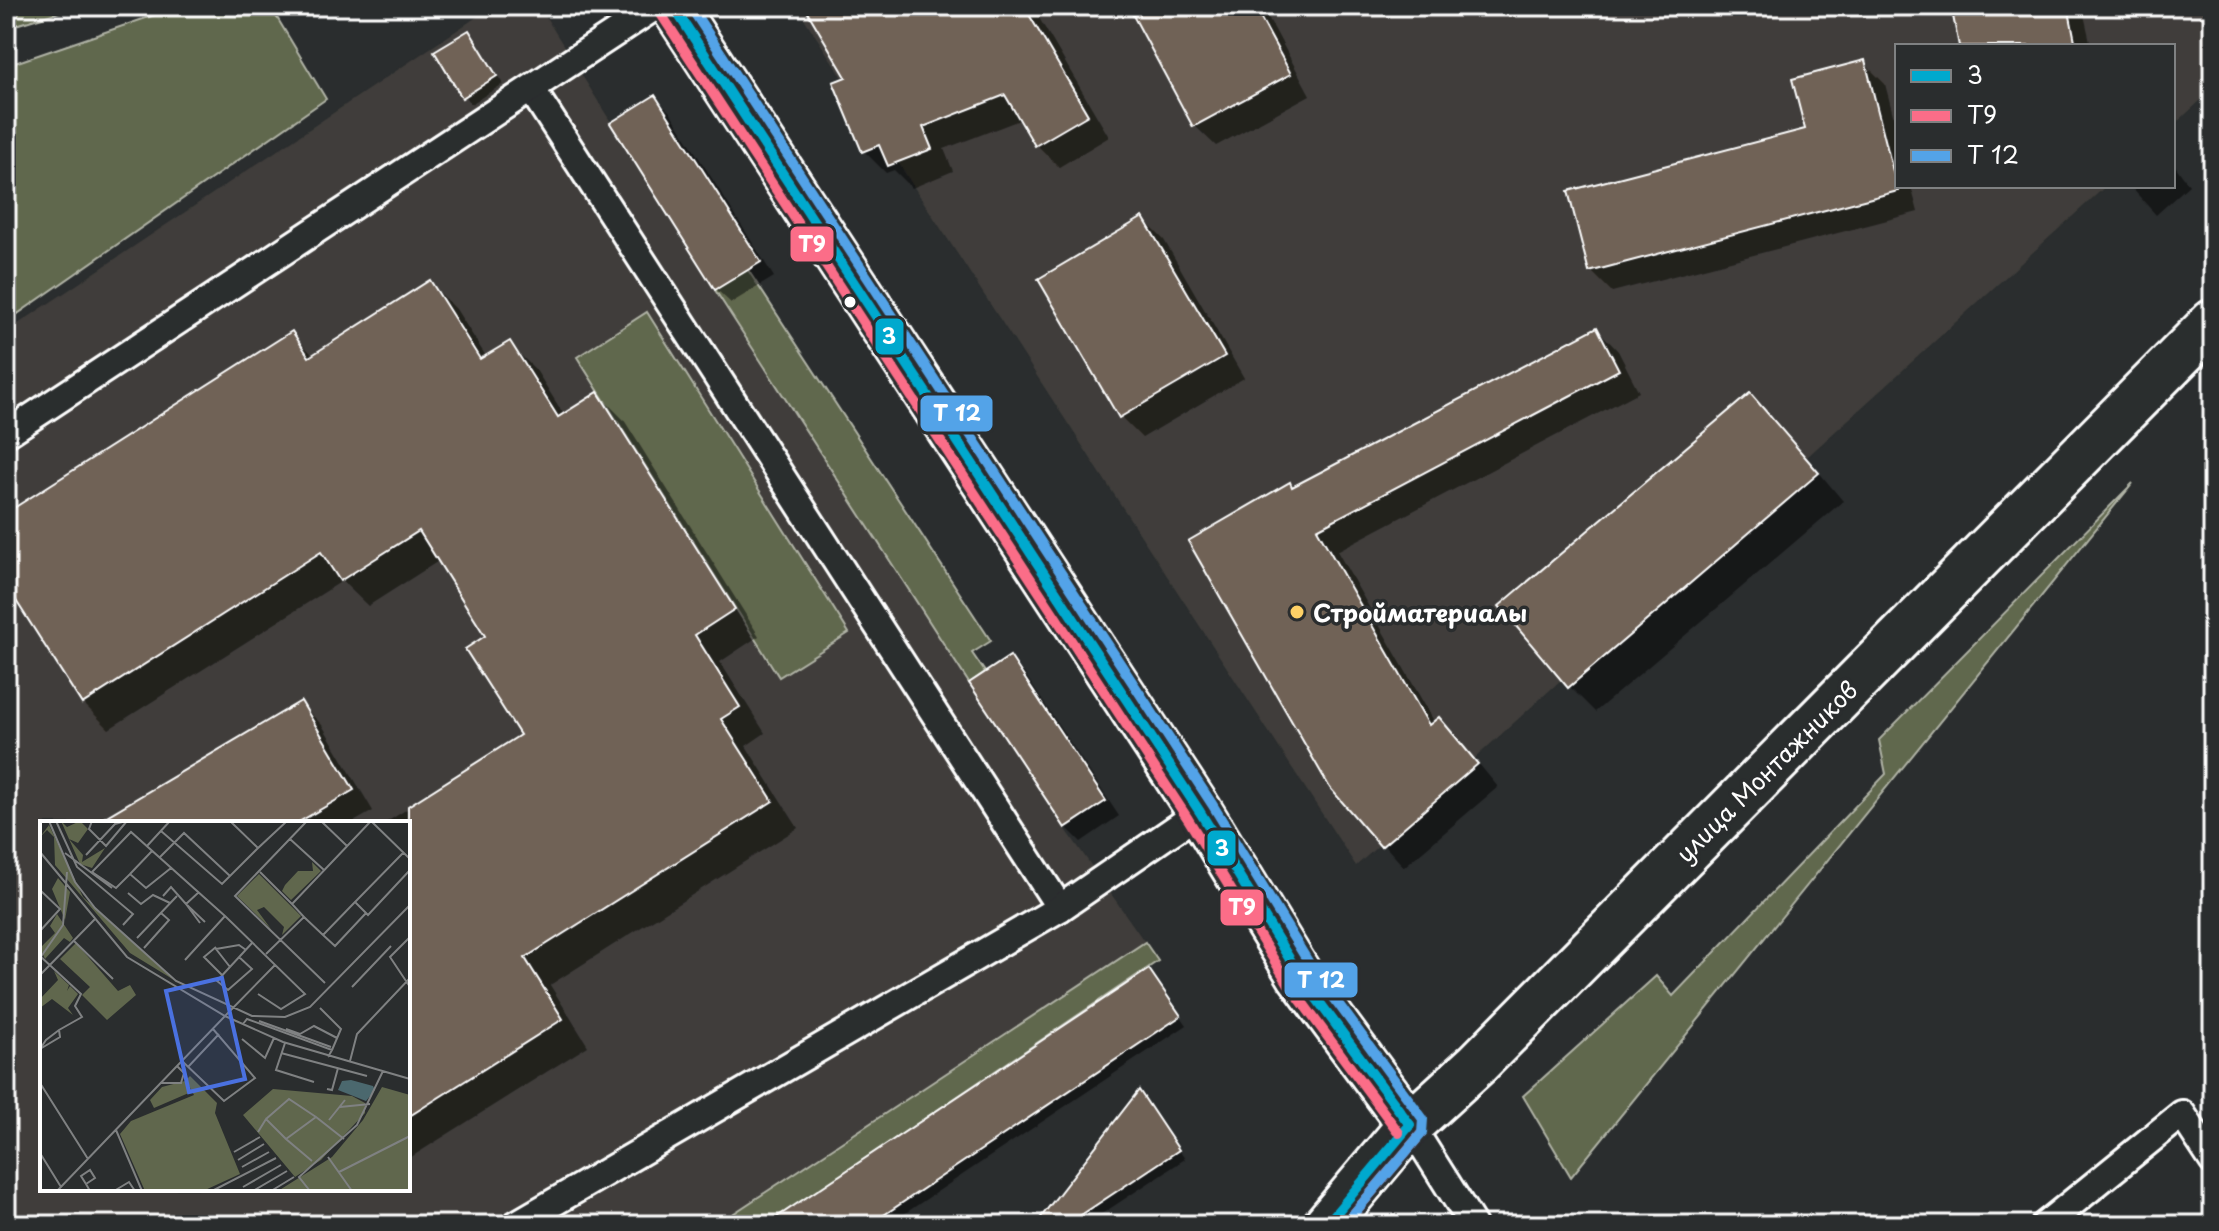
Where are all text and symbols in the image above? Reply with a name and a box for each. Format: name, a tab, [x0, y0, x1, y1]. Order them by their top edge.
legend	[1895, 44, 2175, 188]
text: 3	[1967, 56, 1983, 92]
text: Т9	[1967, 96, 1997, 132]
text: Т 12	[1967, 136, 2019, 172]
line badge: Т9	[789, 225, 835, 263]
text: Т9	[798, 226, 826, 259]
unlabelled marker	[842, 294, 858, 310]
line badge: 3	[874, 317, 905, 356]
text: 3	[882, 318, 896, 351]
line badge: Т 12	[919, 394, 994, 433]
text: Т 12	[933, 395, 981, 428]
place label: Стройматериалы	[1313, 594, 1527, 630]
marker: Стройматериалы	[1288, 603, 1306, 621]
street label: улица Монтажников	[1667, 672, 1865, 870]
inset map	[40, 821, 410, 1191]
line badge: 3	[1206, 829, 1237, 867]
text: 3	[1215, 830, 1229, 863]
line badge: Т9	[1219, 888, 1265, 927]
text: Т9	[1228, 889, 1256, 922]
line badge: Т 12	[1283, 961, 1359, 999]
text: Т 12	[1297, 962, 1345, 995]

